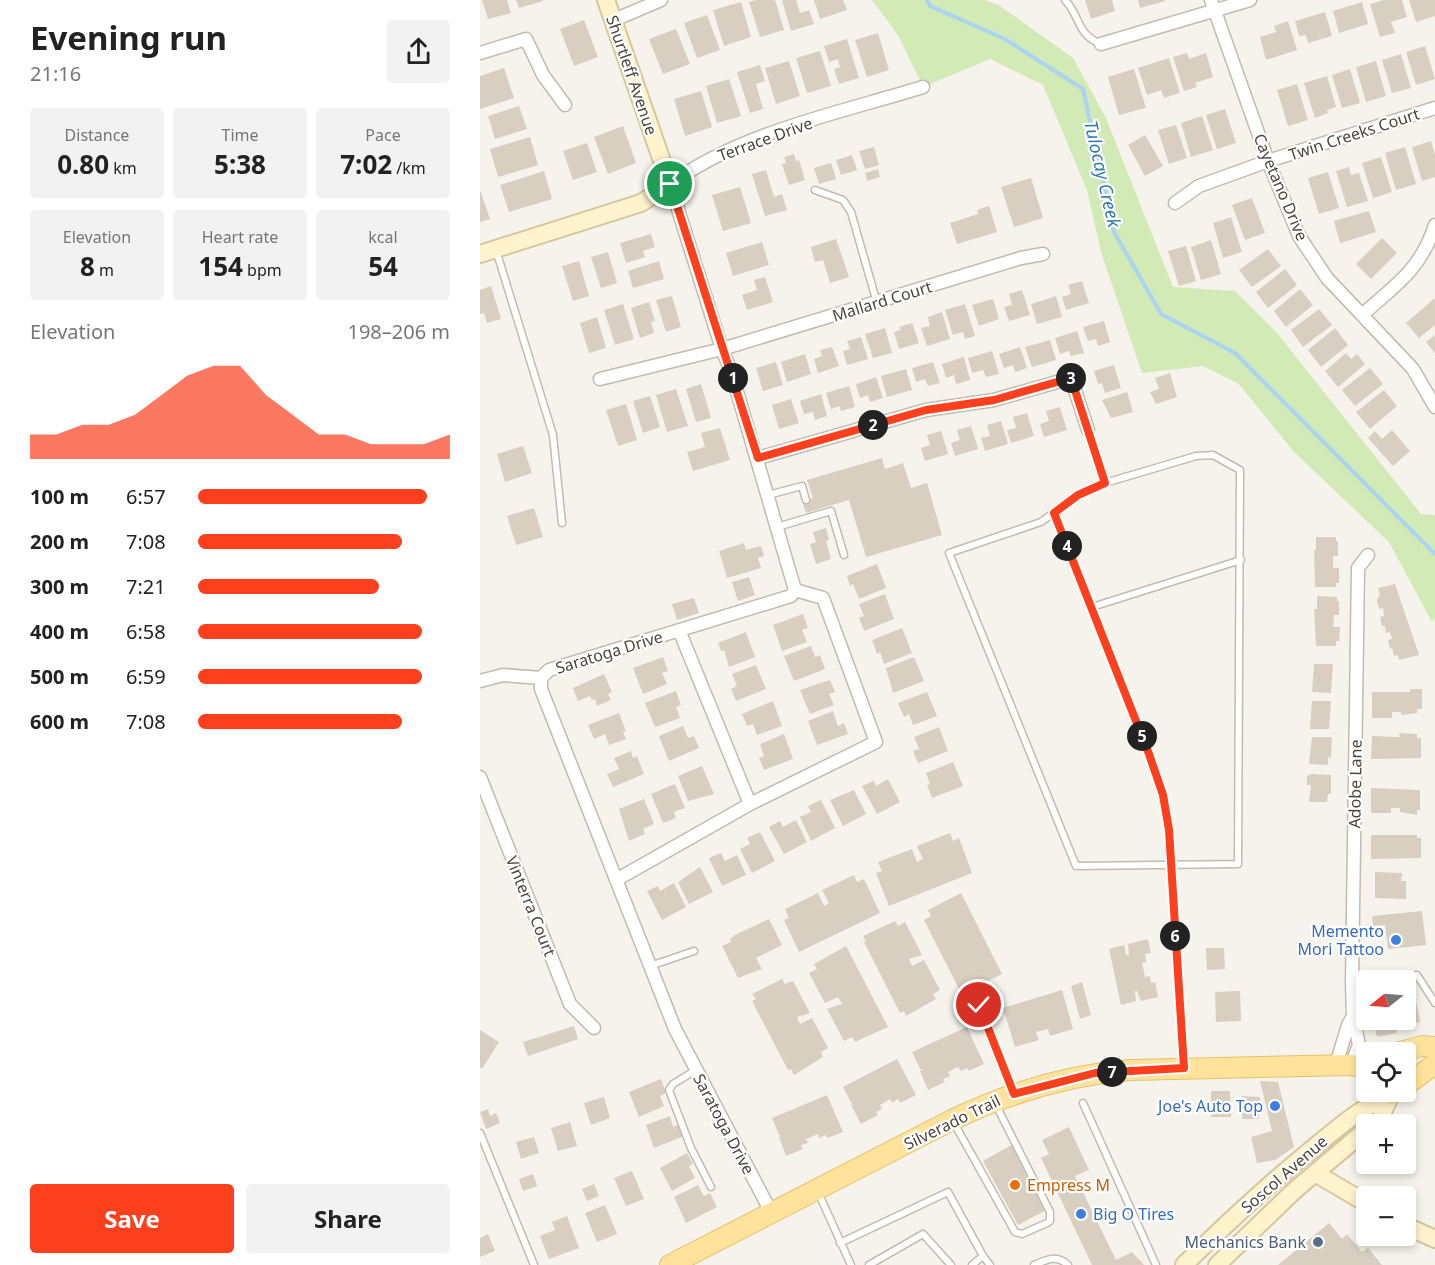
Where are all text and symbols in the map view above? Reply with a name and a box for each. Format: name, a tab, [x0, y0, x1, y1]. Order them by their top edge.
street label: Shurtleff Avenue	[601, 12, 663, 138]
text: Evening run	[30, 15, 227, 60]
button: share	[387, 20, 450, 83]
text: 21:16	[30, 60, 81, 87]
street label: Twin Creeks Court	[1286, 102, 1422, 166]
street label: Terrace Drive	[715, 112, 815, 166]
water label: Tulocay Creek	[1079, 118, 1127, 231]
text: Distance	[65, 124, 129, 146]
text: Time	[221, 124, 259, 146]
text: Pace	[365, 124, 401, 146]
street label: Cayetano Drive	[1249, 130, 1313, 244]
text: 0.80	[57, 146, 109, 182]
text: 5:38	[214, 146, 266, 182]
text: 7:02	[340, 146, 392, 182]
text: km	[109, 157, 137, 179]
text: /km	[392, 157, 426, 179]
pin	[644, 158, 695, 209]
icon: arrive	[653, 167, 686, 200]
text: Elevation	[63, 226, 131, 248]
text: Heart rate	[202, 226, 278, 248]
text: kcal	[368, 226, 398, 248]
text: 8	[80, 248, 95, 284]
text: 154	[198, 248, 243, 284]
text: 54	[368, 248, 398, 284]
text: m	[95, 259, 114, 281]
text: bpm	[243, 259, 282, 281]
street label: Mallard Court	[829, 275, 935, 327]
text: Elevation	[30, 318, 115, 345]
text: 198–206 m	[347, 318, 450, 345]
pin: 1	[718, 363, 748, 393]
pin: 3	[1056, 363, 1086, 393]
text: 1	[728, 367, 738, 389]
text: 3	[1066, 367, 1076, 389]
pin: 2	[858, 410, 888, 440]
text: 2	[868, 414, 878, 436]
text: 100 m	[30, 483, 89, 510]
text: 6:57	[126, 483, 166, 510]
text: 200 m	[30, 528, 89, 555]
text: 7:08	[126, 528, 166, 555]
pin: 4	[1052, 531, 1082, 561]
text: 4	[1062, 535, 1072, 557]
text: 300 m	[30, 573, 89, 600]
text: 7:21	[126, 573, 166, 600]
text: 400 m	[30, 618, 89, 645]
text: 6:58	[126, 618, 166, 645]
street label: Saratoga Drive	[553, 625, 665, 679]
text: 500 m	[30, 663, 89, 690]
text: 6:59	[126, 663, 166, 690]
text: 600 m	[30, 708, 89, 735]
text: 7:08	[126, 708, 166, 735]
pin: 5	[1127, 721, 1157, 751]
text: 5	[1137, 725, 1147, 747]
street label: Adobe Lane	[1343, 739, 1367, 829]
street label: Vinterra Court	[501, 852, 561, 960]
place label: Memento Mori Tattoo	[1297, 920, 1384, 960]
pin: 6	[1160, 921, 1190, 951]
text: 6	[1170, 925, 1180, 947]
marker: Memento Mori Tattoo	[1389, 933, 1403, 947]
north arrow	[1356, 970, 1416, 1030]
map controls	[1356, 970, 1416, 1246]
pin	[953, 979, 1004, 1030]
icon: check	[962, 988, 995, 1021]
button: locate	[1356, 1042, 1416, 1102]
pin: 7	[1097, 1057, 1127, 1087]
text: 7	[1107, 1061, 1117, 1083]
street label: Saratoga Drive	[688, 1070, 760, 1178]
street label: Silverado Trail	[900, 1089, 1004, 1155]
place label: Joe's Auto Top	[1156, 1095, 1263, 1117]
marker: Joe's Auto Top	[1268, 1099, 1282, 1113]
button: +	[1356, 1114, 1416, 1174]
street label: Soscol Avenue	[1236, 1130, 1332, 1218]
place label: Empress M	[1027, 1174, 1110, 1196]
marker: Empress M	[1008, 1178, 1022, 1192]
button: Save	[30, 1184, 234, 1253]
button: Share	[246, 1184, 450, 1253]
button: −	[1356, 1186, 1416, 1246]
place label: Big O Tires	[1093, 1203, 1174, 1225]
marker: Big O Tires	[1074, 1207, 1088, 1221]
place label: Mechanics Bank	[1185, 1231, 1306, 1253]
marker: Mechanics Bank	[1311, 1235, 1325, 1249]

